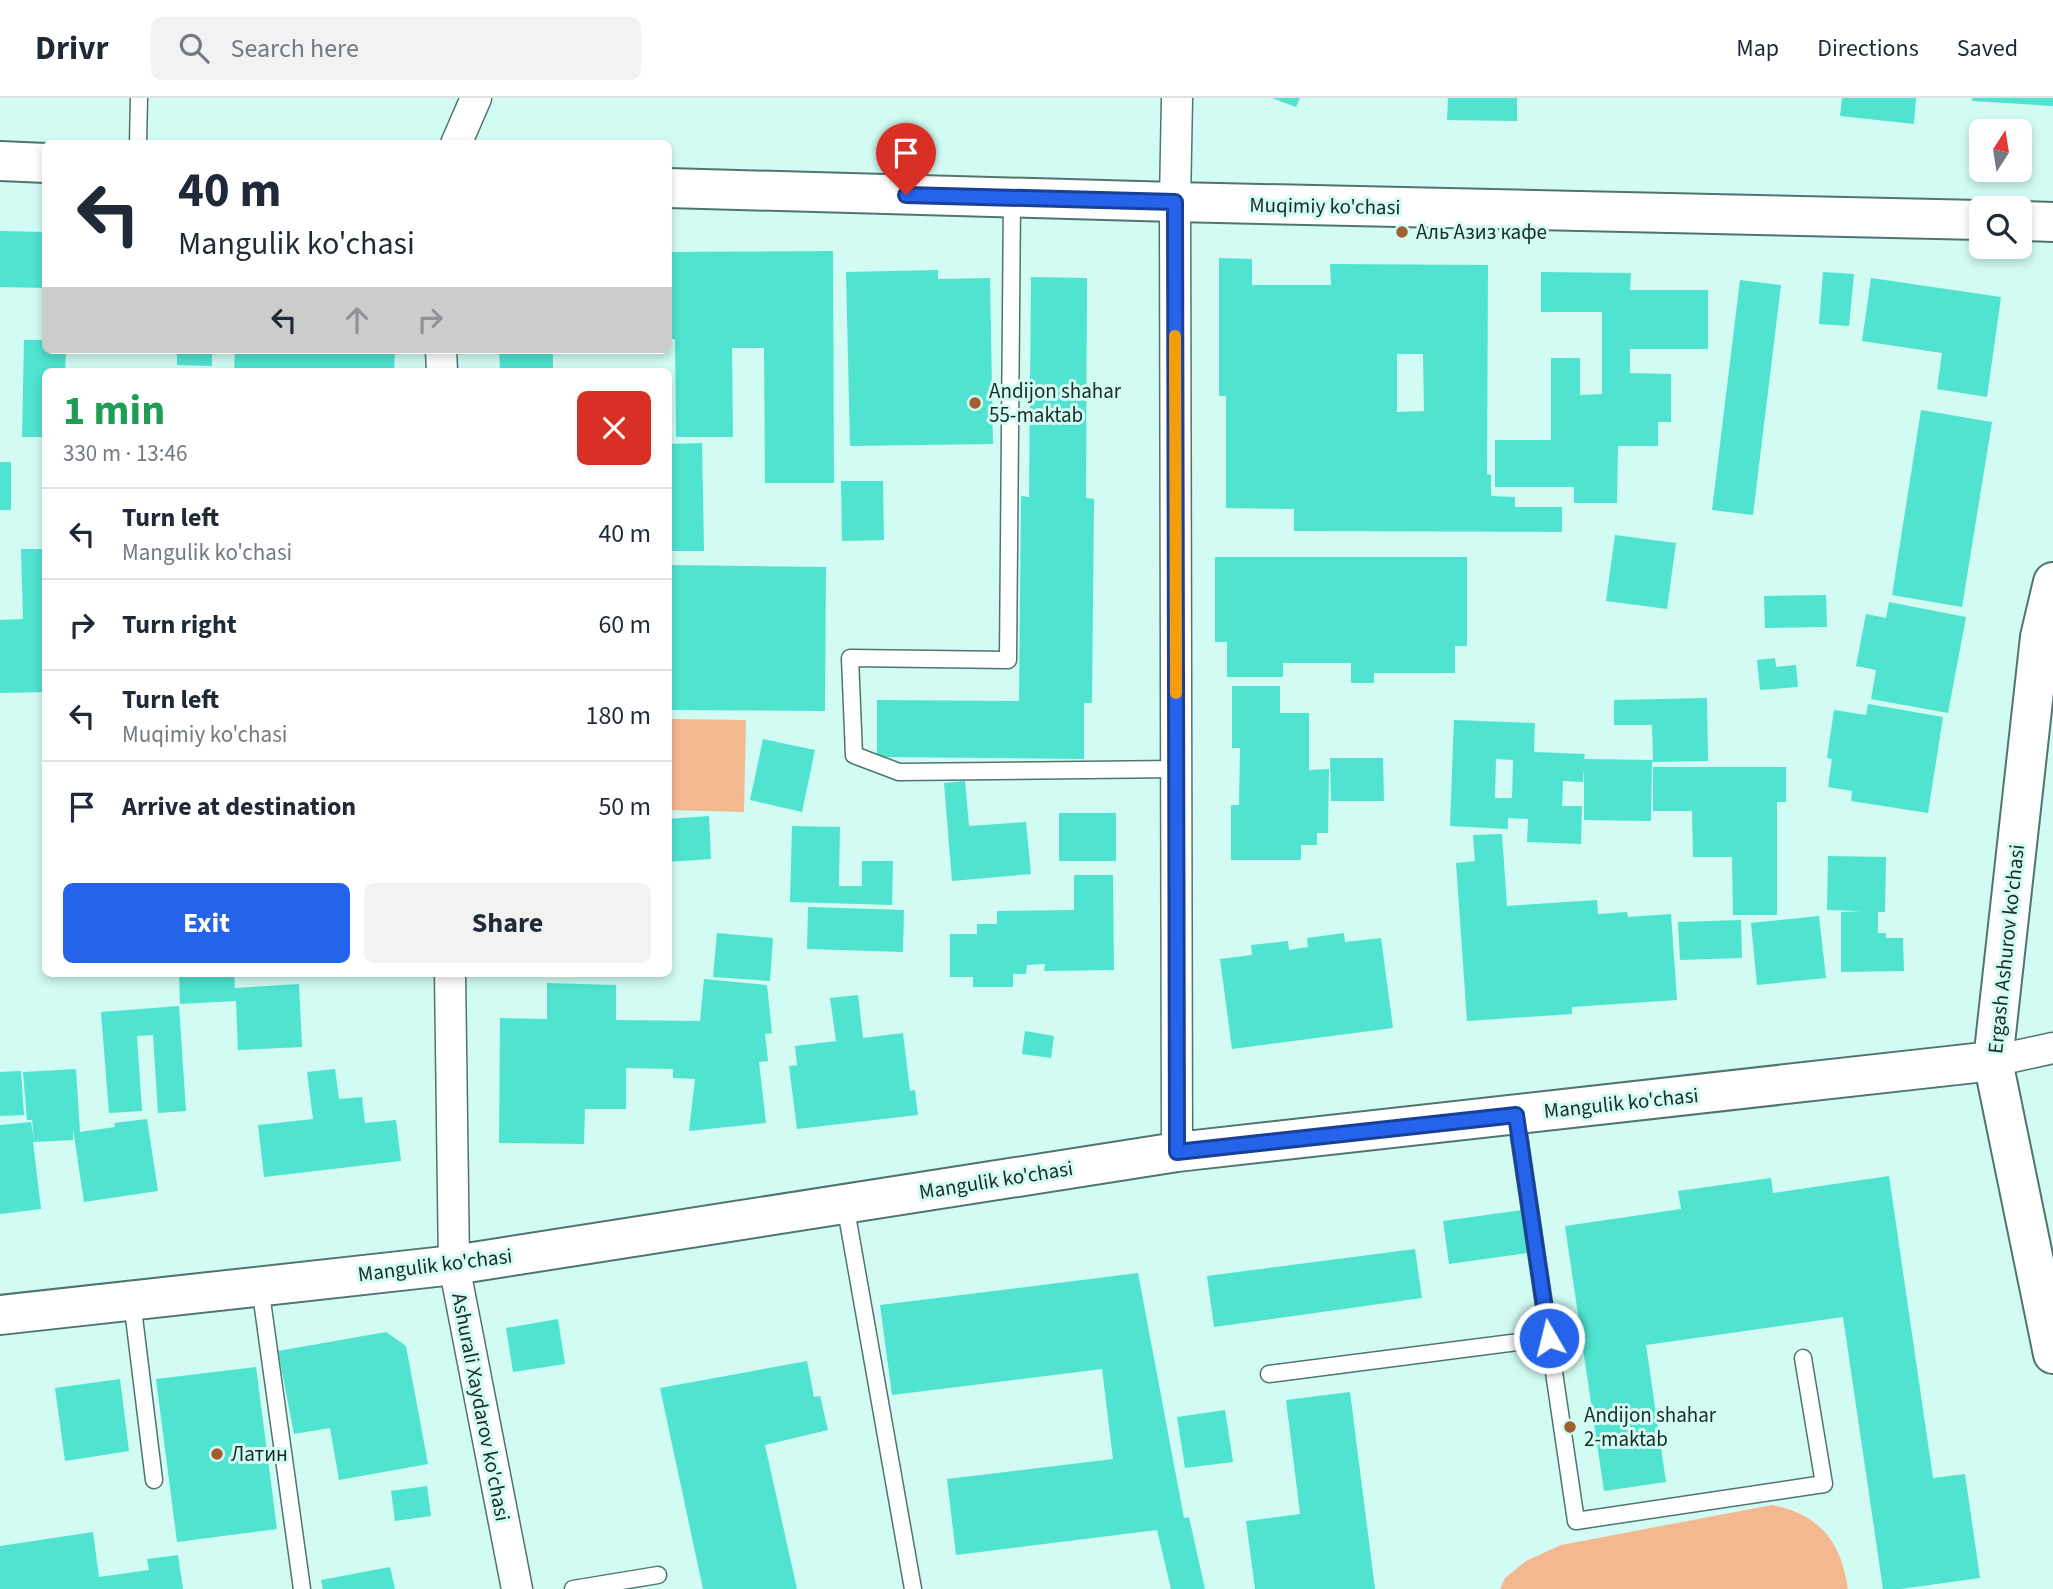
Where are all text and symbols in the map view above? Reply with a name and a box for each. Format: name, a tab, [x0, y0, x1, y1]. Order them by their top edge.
search box	[151, 17, 641, 80]
text: Drivr	[35, 25, 109, 72]
icon: search	[175, 29, 213, 67]
text: Search here	[231, 30, 359, 67]
text: Map	[1736, 31, 1779, 66]
text: Directions	[1817, 31, 1919, 66]
text: Saved	[1957, 31, 2018, 66]
north arrow	[1969, 119, 2032, 182]
map controls	[1969, 119, 2032, 259]
pin	[876, 123, 936, 195]
icon: arrive	[887, 134, 925, 172]
text: 40 m	[178, 156, 282, 226]
icon: left	[63, 168, 154, 259]
street label: Muqimiy ko'chasi	[1249, 190, 1401, 222]
button: search	[1969, 196, 2032, 259]
place label: Аль Азиз кафе	[1416, 217, 1547, 247]
text: Mangulik ko'chasi	[178, 221, 415, 267]
marker: Аль Азиз кафе	[1394, 224, 1410, 240]
icon: left	[265, 301, 303, 339]
icon: ahead	[338, 301, 376, 339]
icon: right	[411, 301, 449, 339]
place label: Andijon shahar 55-maktab	[989, 376, 1122, 430]
text: 1 min	[63, 381, 165, 441]
button: close	[577, 391, 651, 465]
marker: Andijon shahar 55-maktab	[967, 395, 983, 411]
text: 330 m · 13:46	[63, 437, 187, 470]
text: Turn left	[122, 499, 219, 536]
icon: left	[63, 515, 101, 553]
text: 40 m	[598, 515, 651, 552]
text: Mangulik ko'chasi	[122, 536, 292, 569]
icon: right	[63, 606, 101, 644]
text: Turn right	[122, 606, 237, 643]
text: 60 m	[598, 606, 651, 643]
text: Turn left	[122, 681, 219, 718]
icon: left	[63, 697, 101, 735]
text: 180 m	[585, 697, 651, 734]
text: Muqimiy ko'chasi	[122, 718, 287, 751]
icon: arrive	[63, 788, 101, 826]
text: Arrive at destination	[122, 788, 356, 825]
text: 50 m	[598, 788, 651, 825]
street label: Ergash Ashurov ko'chasi	[1980, 843, 2032, 1055]
button: Exit	[63, 883, 350, 963]
button: Share	[364, 883, 651, 963]
street label: Mangulik ko'chasi	[1542, 1080, 1700, 1126]
street label: Mangulik ko'chasi	[917, 1153, 1075, 1207]
street label: Mangulik ko'chasi	[356, 1241, 514, 1289]
street label: Ashurali Xaydarov ko'chasi	[444, 1290, 518, 1524]
position arrow	[1512, 1301, 1586, 1375]
place label: Andijon shahar 2-maktab	[1584, 1400, 1717, 1454]
marker: Andijon shahar 2-maktab	[1562, 1419, 1578, 1435]
place label: Латин	[231, 1439, 288, 1469]
marker: Латин	[209, 1446, 225, 1462]

